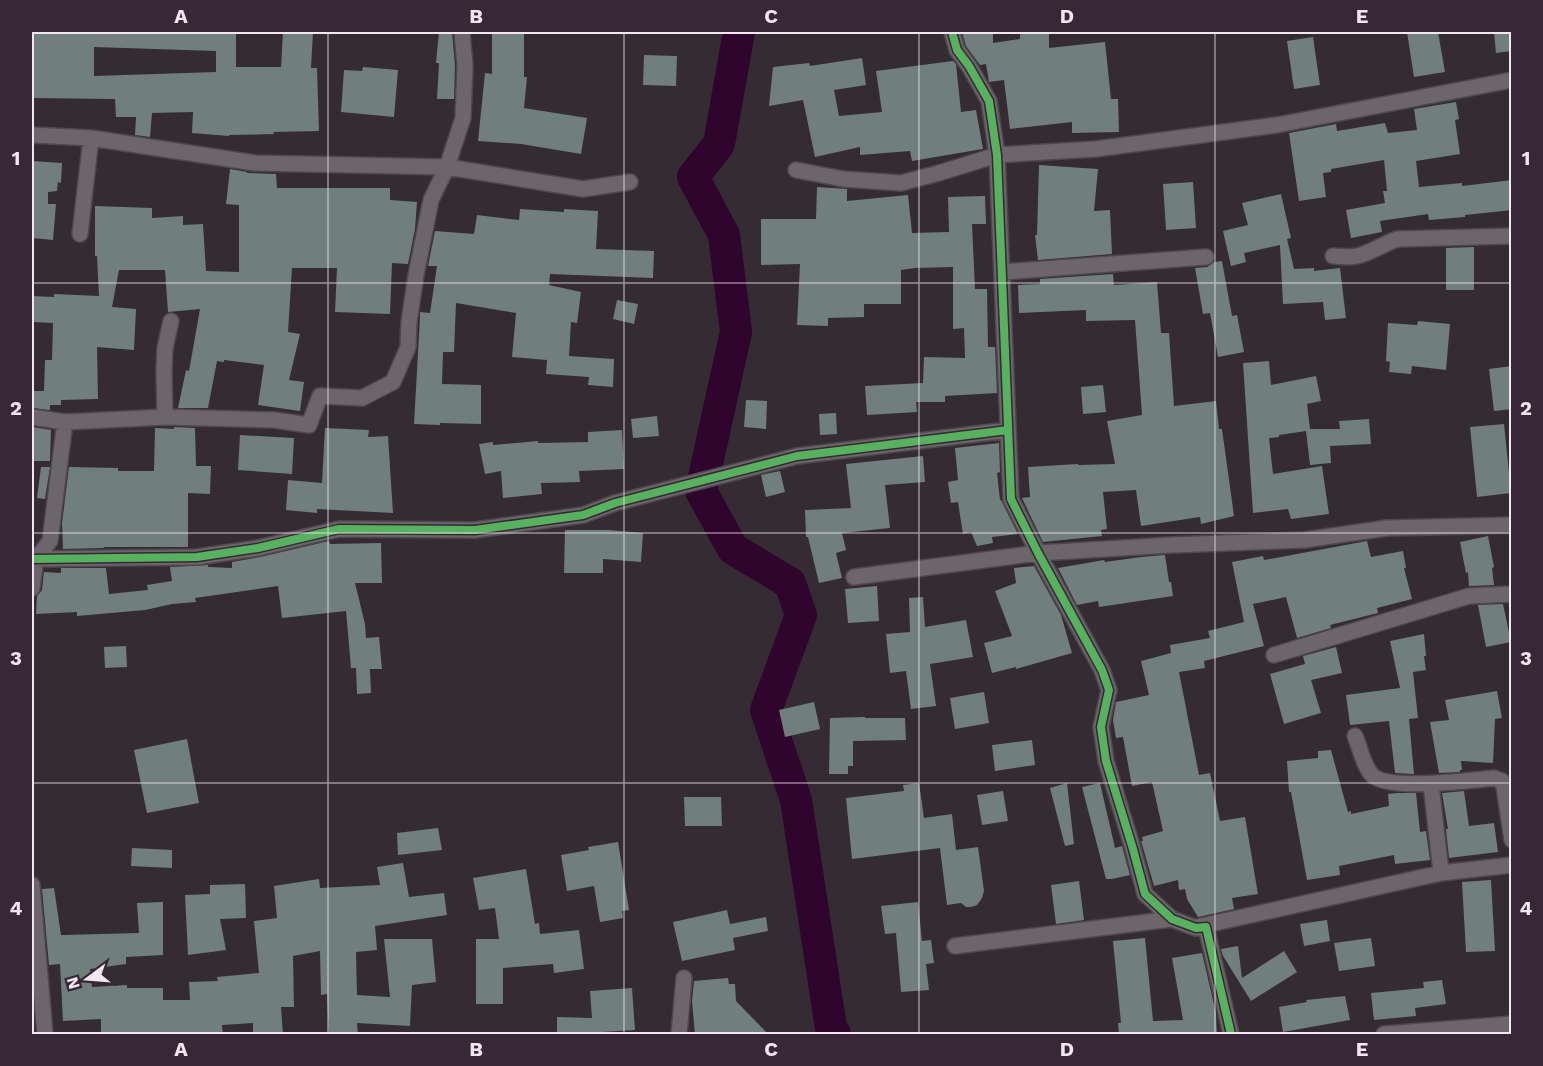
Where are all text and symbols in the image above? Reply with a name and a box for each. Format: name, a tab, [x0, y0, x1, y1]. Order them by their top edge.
text: A	[174, 4, 188, 28]
text: B	[469, 4, 483, 28]
text: C	[764, 4, 778, 28]
text: D	[1060, 4, 1074, 28]
text: E	[1356, 4, 1368, 28]
text: 1	[12, 146, 20, 170]
text: 1	[1522, 146, 1530, 170]
text: 2	[10, 396, 22, 420]
text: 2	[1520, 396, 1532, 420]
text: 3	[10, 646, 22, 670]
text: 3	[1520, 646, 1532, 670]
text: 4	[10, 896, 23, 920]
text: 4	[1520, 896, 1533, 920]
north arrow	[57, 949, 117, 1009]
text: N	[62, 975, 84, 991]
text: A	[174, 1037, 188, 1061]
text: B	[469, 1037, 483, 1061]
text: C	[764, 1037, 778, 1061]
text: D	[1060, 1037, 1074, 1061]
text: E	[1356, 1037, 1368, 1061]

